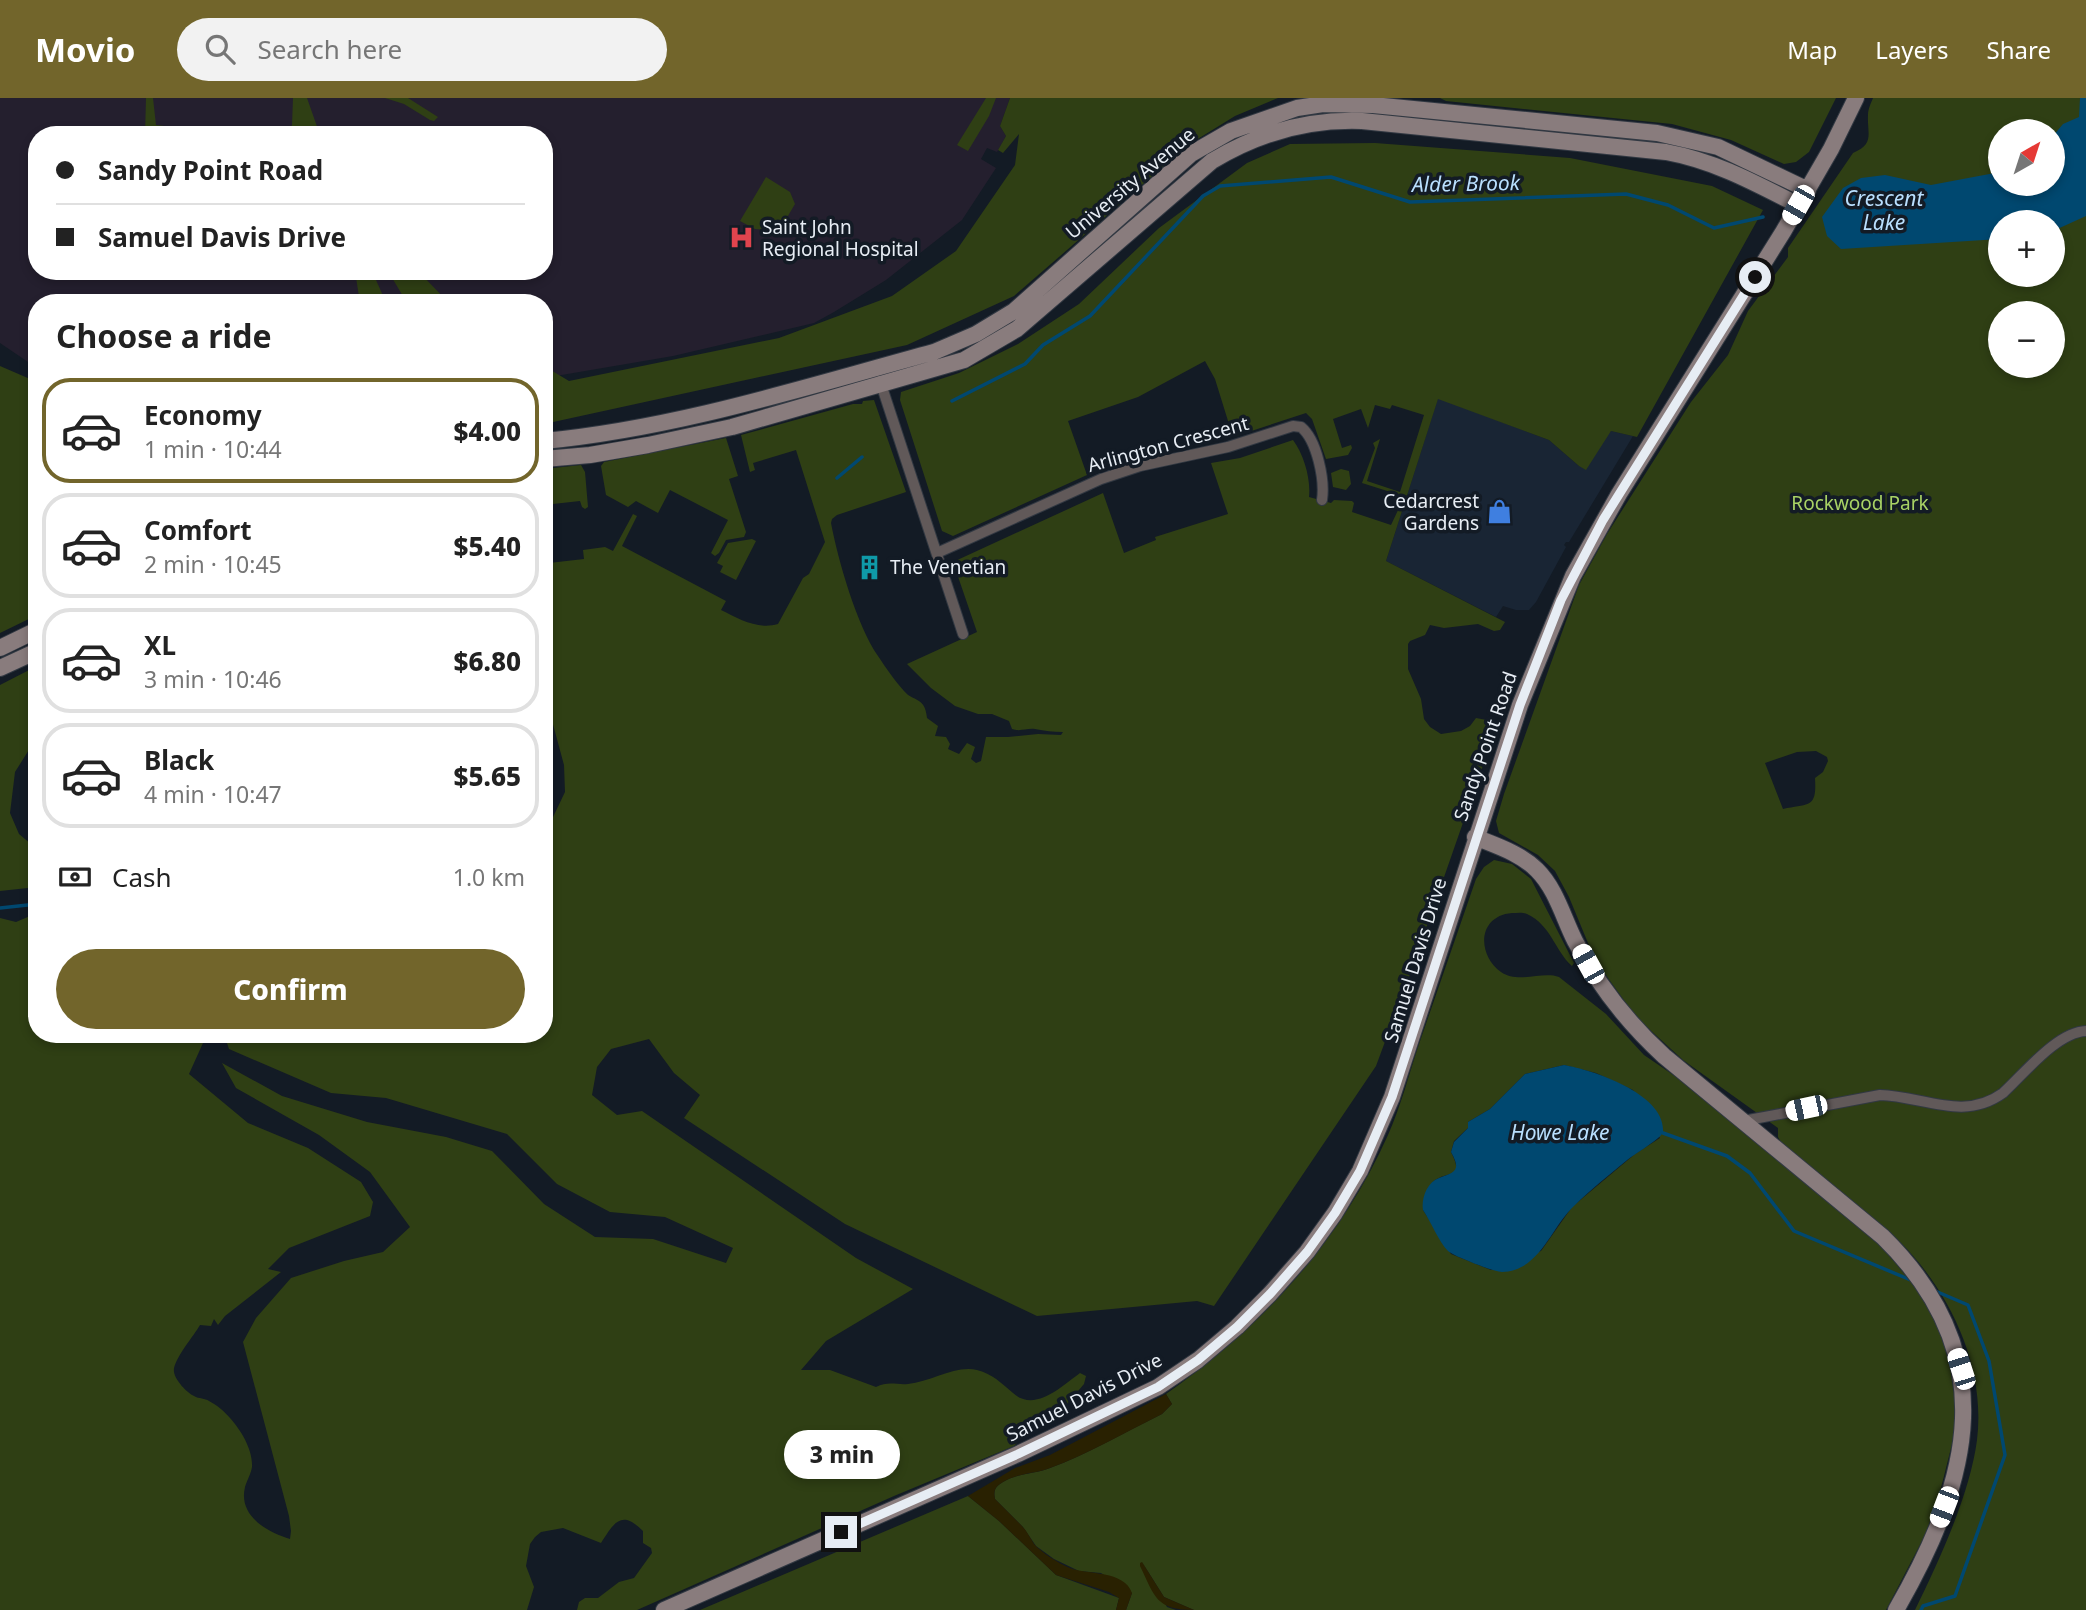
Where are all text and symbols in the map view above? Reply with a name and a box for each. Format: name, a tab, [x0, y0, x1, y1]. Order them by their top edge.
search box	[177, 18, 667, 81]
text: Movio	[35, 27, 135, 72]
icon: search	[201, 30, 239, 68]
text: Search here	[257, 31, 402, 67]
text: Map	[1787, 33, 1837, 66]
text: Layers	[1875, 33, 1949, 66]
text: Share	[1987, 33, 2051, 66]
north arrow	[1988, 119, 2065, 196]
map controls	[1988, 119, 2065, 378]
street label: University Avenue	[1060, 121, 1200, 245]
text: Sandy Point Road	[98, 152, 323, 188]
water label: Alder Brook	[1410, 168, 1522, 198]
car	[1779, 182, 1818, 228]
water label: Crescent Lake	[1845, 184, 1924, 236]
button: +	[1988, 210, 2065, 287]
place label: Saint John Regional Hospital	[762, 214, 919, 262]
text: Samuel Davis Drive	[98, 219, 346, 255]
hospital icon: Saint John Regional Hospital	[728, 224, 756, 252]
route start	[1739, 261, 1771, 293]
button: −	[1988, 301, 2065, 378]
text: Choose a ride	[56, 314, 272, 357]
text: Economy	[144, 397, 262, 433]
icon: car	[60, 399, 123, 462]
street label: Arlington Crescent	[1084, 410, 1252, 478]
text: $4.00	[454, 413, 521, 449]
text: 1 min · 10:44	[144, 433, 282, 465]
place label: Cedarcrest Gardens	[1383, 488, 1479, 536]
park label: Rockwood Park	[1791, 490, 1929, 516]
shop icon: Cedarcrest Gardens	[1485, 498, 1513, 526]
text: Comfort	[144, 512, 252, 548]
icon: car	[60, 514, 123, 577]
text: $5.40	[454, 528, 521, 564]
text: 2 min · 10:45	[144, 548, 282, 580]
building icon: The Venetian	[856, 553, 884, 581]
place label: The Venetian	[890, 554, 1006, 580]
text: XL	[144, 627, 176, 663]
icon: car	[60, 629, 123, 692]
text: $6.80	[454, 643, 521, 679]
text: 3 min · 10:46	[144, 663, 282, 695]
street label: Sandy Point Road	[1447, 668, 1523, 824]
text: Black	[144, 742, 214, 778]
icon: car	[60, 744, 123, 807]
text: $5.65	[454, 758, 521, 794]
text: 4 min · 10:47	[144, 778, 282, 810]
icon: cash	[56, 858, 94, 896]
text: Cash	[112, 859, 172, 895]
text: 1.0 km	[453, 861, 525, 893]
street label: Samuel Davis Drive	[1378, 874, 1452, 1046]
car	[1569, 941, 1608, 987]
button: Confirm	[56, 949, 525, 1029]
car	[1784, 1093, 1829, 1123]
water label: Howe Lake	[1510, 1118, 1610, 1146]
car	[1945, 1346, 1978, 1392]
street label: Samuel Davis Drive	[1002, 1347, 1166, 1447]
callout: 3 min	[783, 1430, 899, 1480]
text: 3 min	[810, 1438, 874, 1470]
car	[1927, 1484, 1962, 1530]
route end	[825, 1516, 857, 1548]

